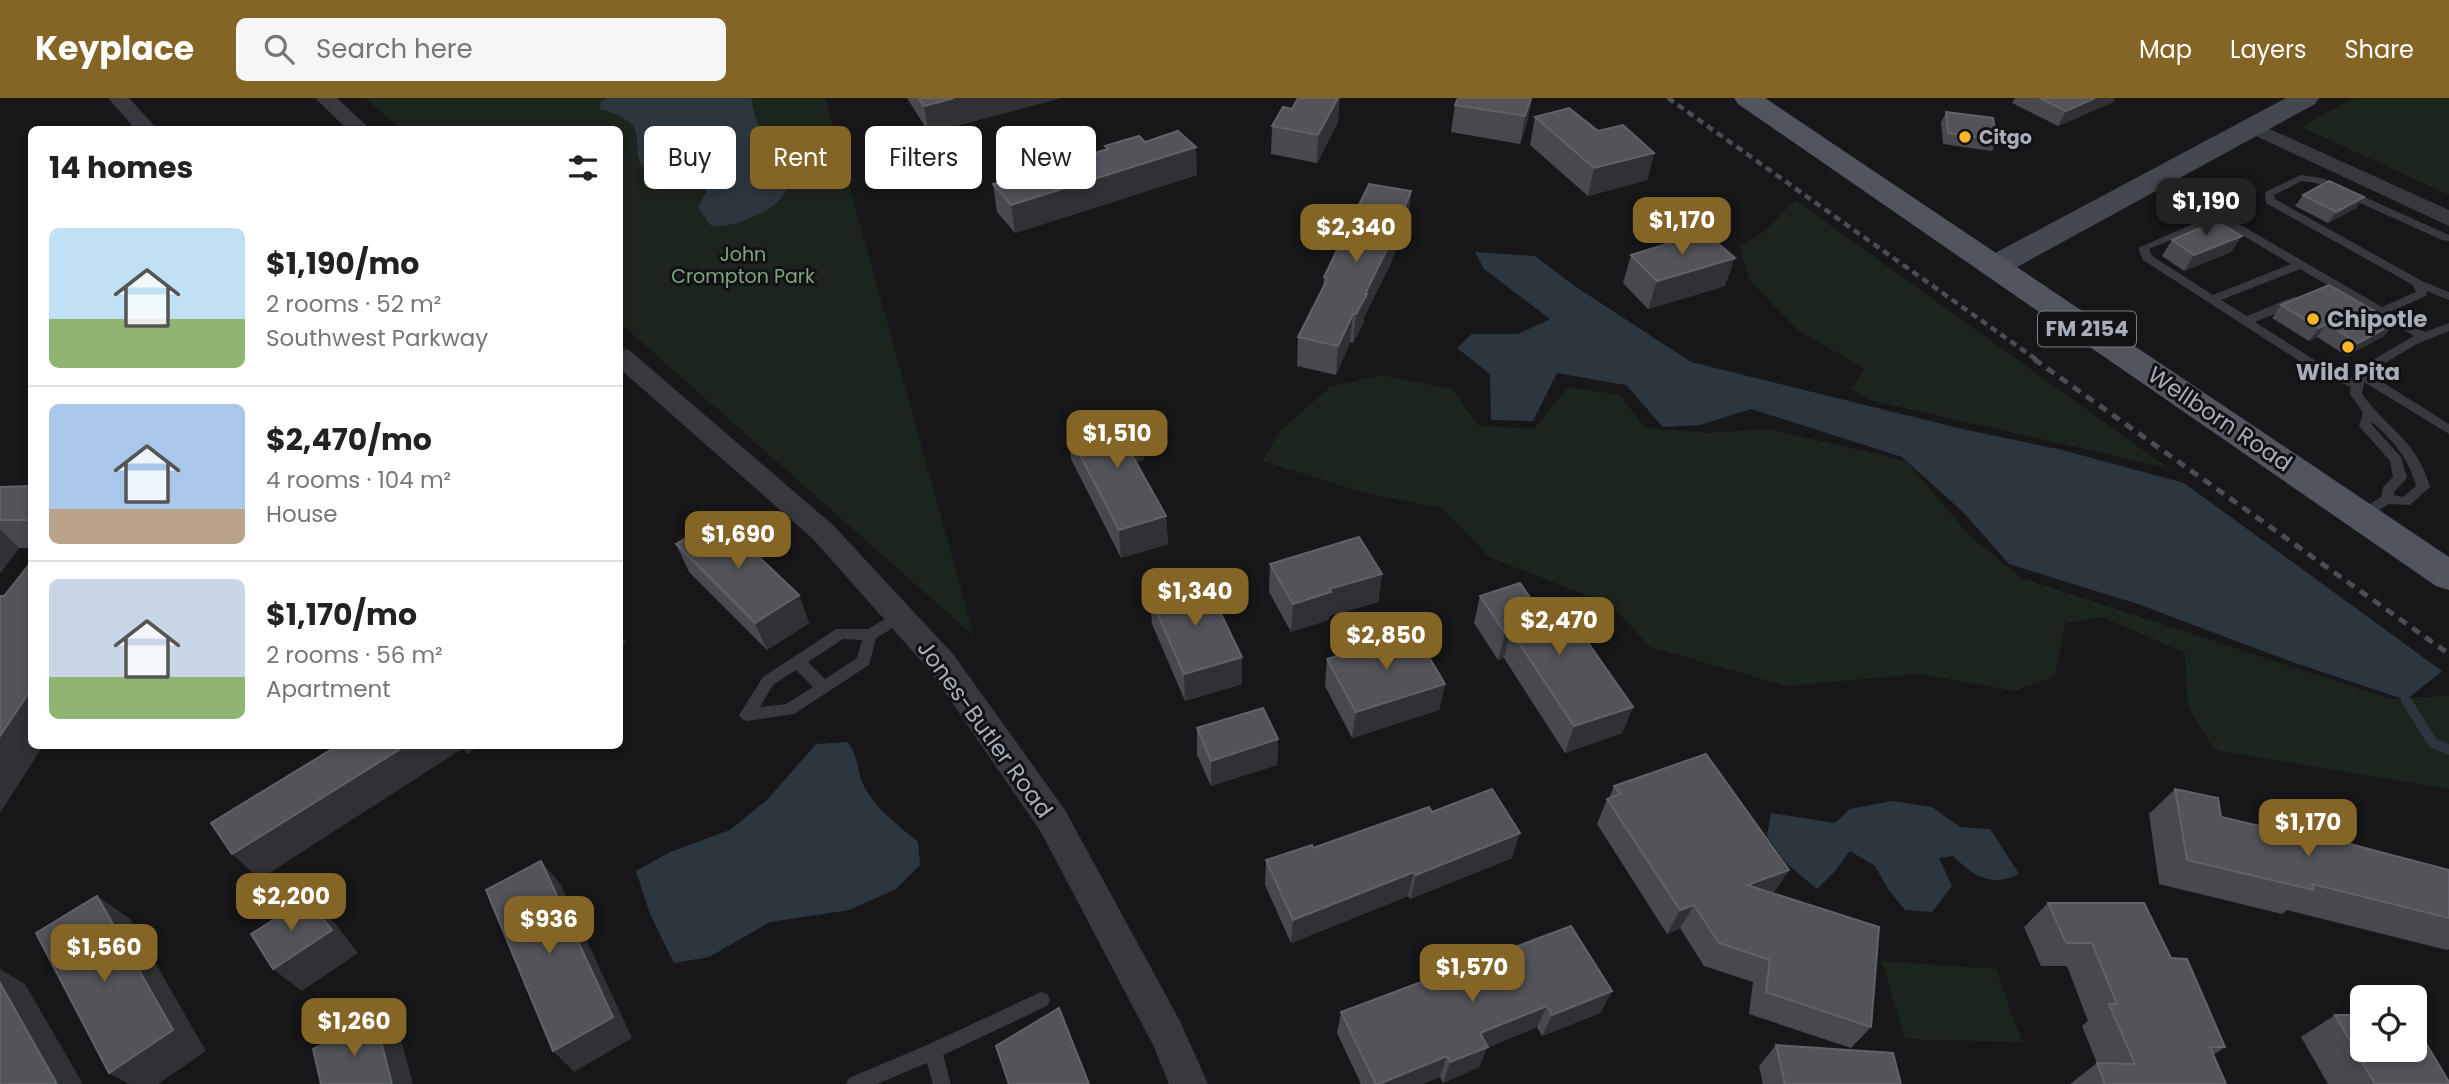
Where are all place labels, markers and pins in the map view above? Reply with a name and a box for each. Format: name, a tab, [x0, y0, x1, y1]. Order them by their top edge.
place label: Citgo	[1979, 124, 2032, 151]
marker: Citgo	[1957, 129, 1973, 145]
pin: $1,190	[2149, 178, 2263, 238]
pin: $1,170	[1625, 198, 1739, 257]
pin: $2,340	[1299, 204, 1413, 264]
place label: Chipotle	[2327, 303, 2427, 335]
marker: Chipotle	[2305, 311, 2321, 327]
marker: Wild Pita	[2340, 339, 2356, 355]
place label: Wild Pita	[2296, 356, 2400, 388]
pin: $1,510	[1060, 410, 1174, 470]
pin: $1,690	[681, 512, 795, 571]
pin: $1,340	[1138, 568, 1252, 628]
pin: $2,470	[1502, 598, 1616, 657]
pin: $2,850	[1329, 612, 1443, 672]
pin: $1,170	[2251, 800, 2365, 859]
pin: $2,200	[234, 874, 348, 933]
pin: $936	[508, 896, 590, 956]
pin: $1,560	[47, 924, 161, 984]
pin: $1,570	[1415, 944, 1529, 1004]
pin: $1,260	[297, 998, 411, 1058]

